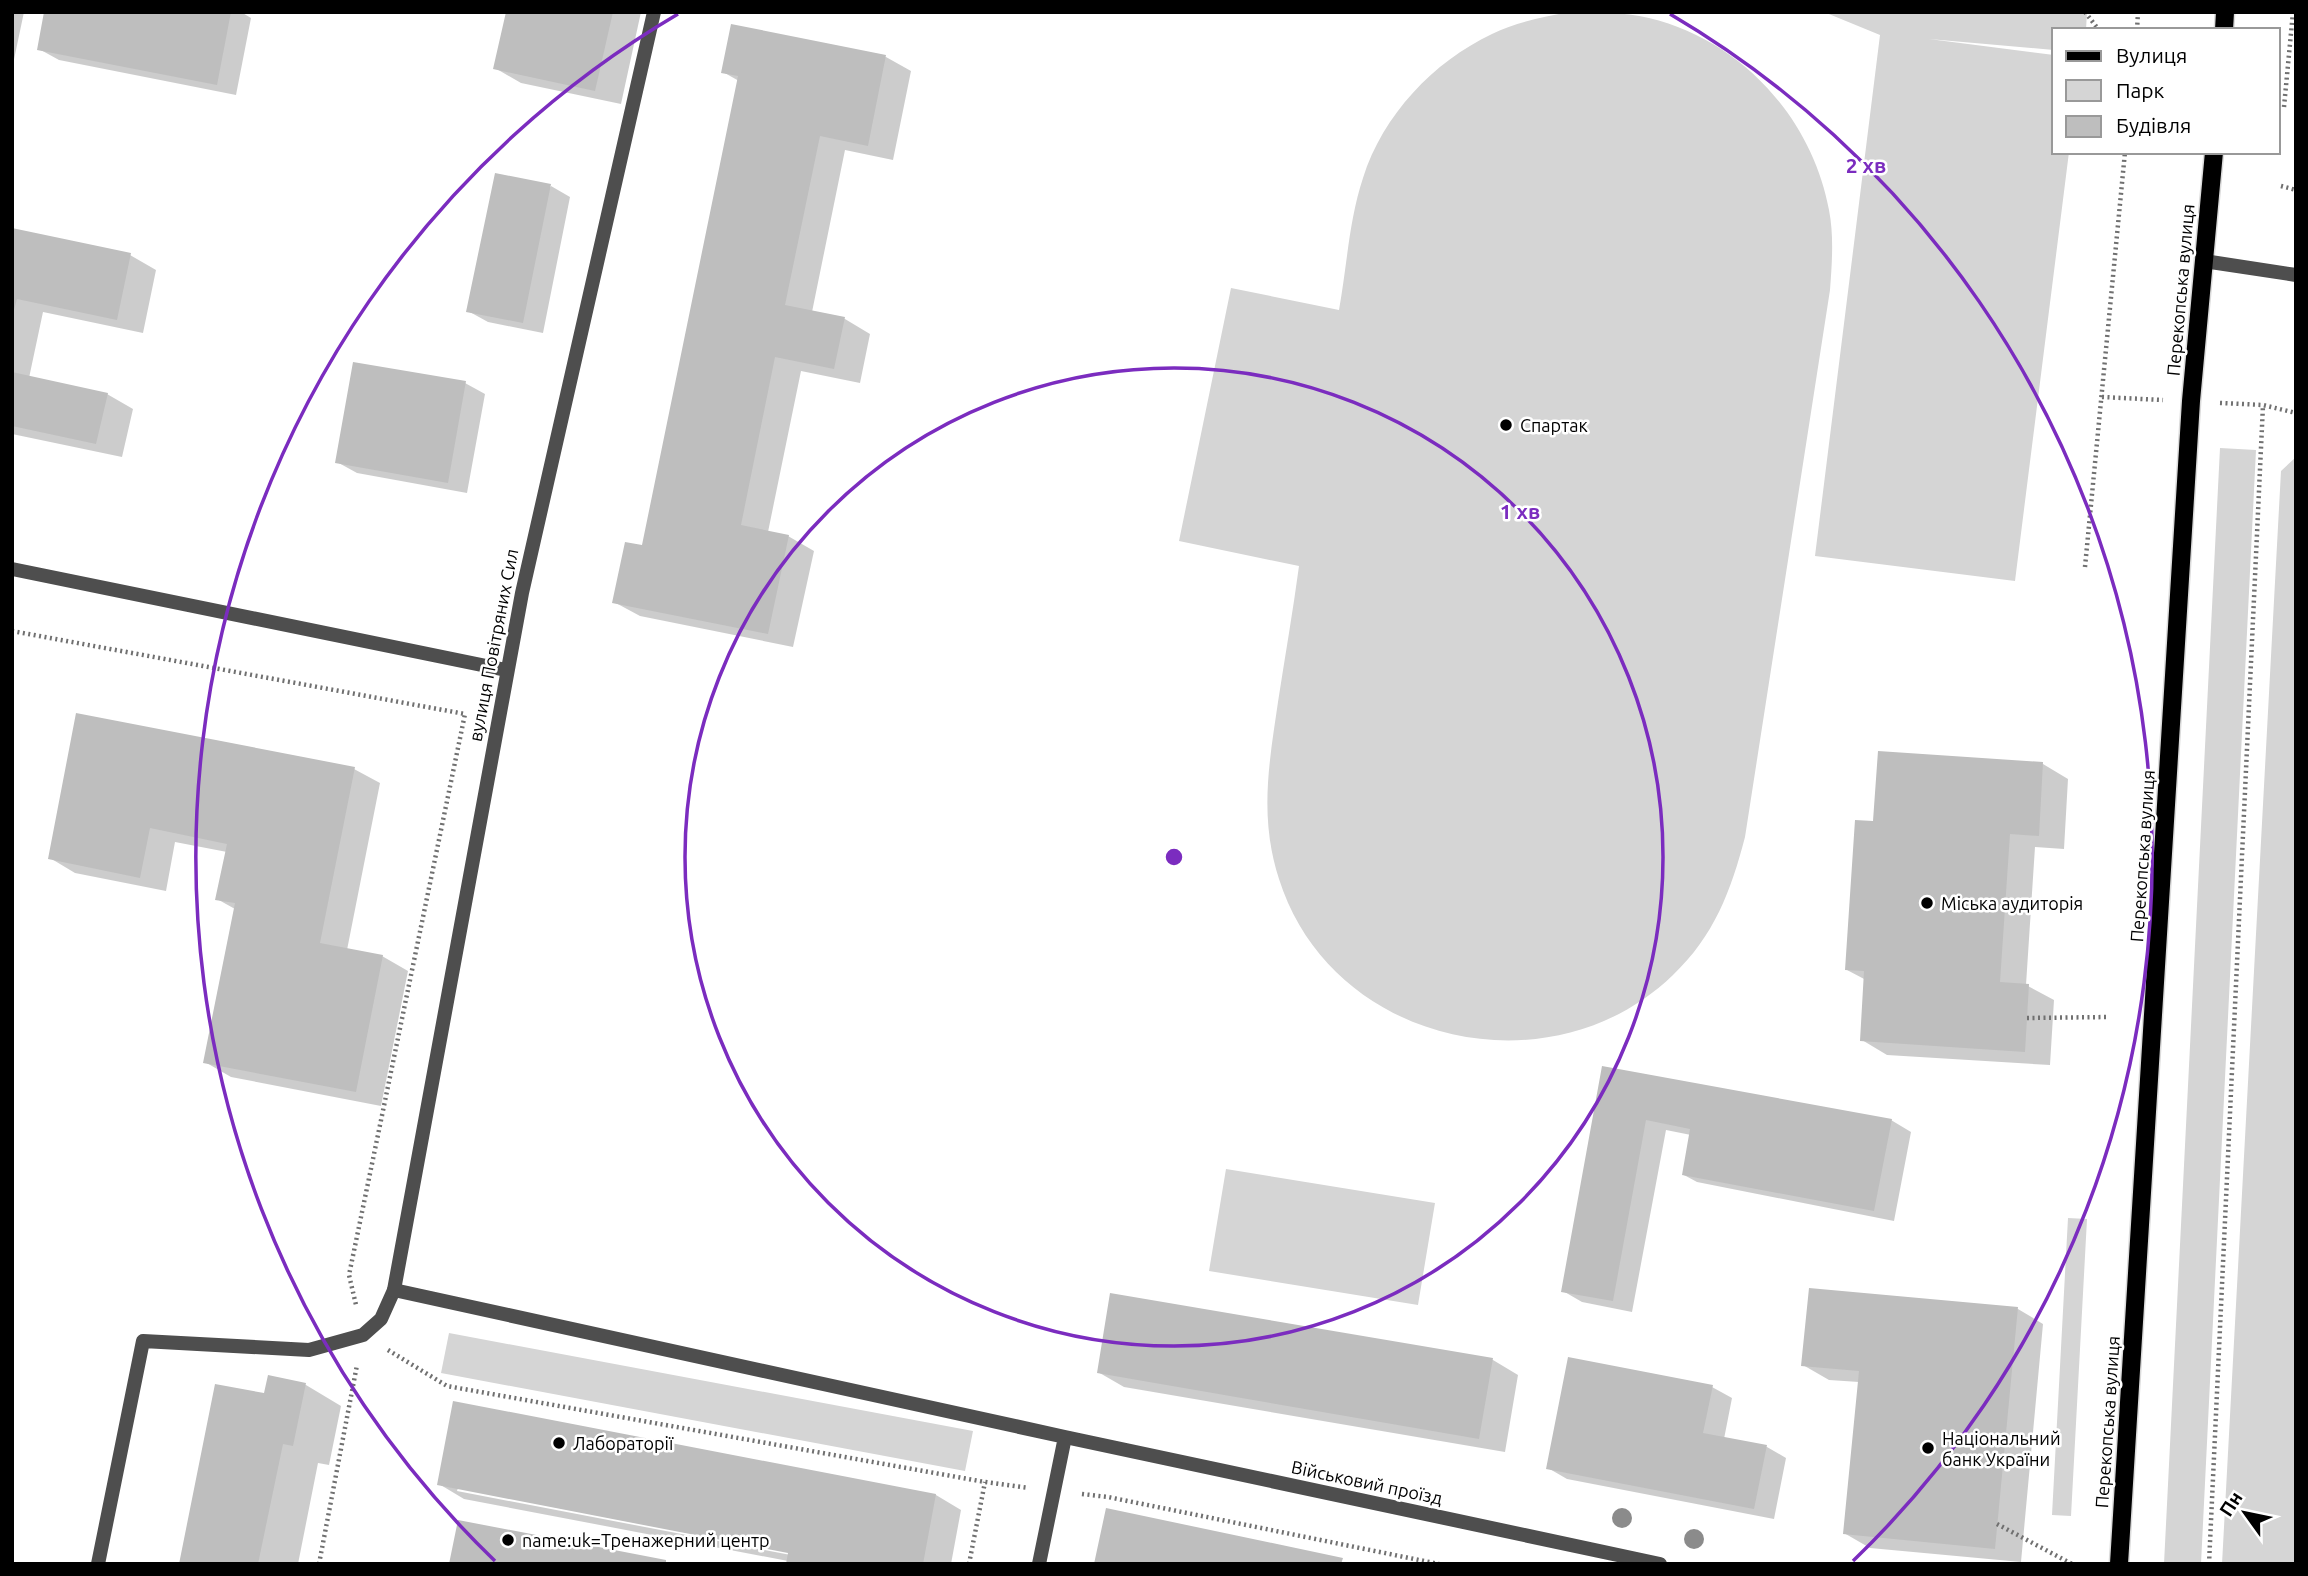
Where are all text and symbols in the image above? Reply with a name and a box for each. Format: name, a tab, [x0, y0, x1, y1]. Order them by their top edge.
legend	[2052, 28, 2280, 154]
text: Вулиця	[2116, 43, 2187, 67]
text: Парк	[2116, 78, 2165, 102]
text: Будівля	[2116, 113, 2191, 137]
text: 2 хв	[1846, 153, 1886, 177]
street label: Перекопська вулиця	[2163, 203, 2197, 377]
place label: Спартак	[1520, 415, 1588, 435]
marker: Спартак	[1498, 417, 1514, 433]
text: 1 хв	[1500, 499, 1540, 523]
street label: вулиця Повітряних Сил	[465, 547, 521, 743]
street label: Перекопська вулиця	[2126, 769, 2158, 943]
centre of rings	[1162, 845, 1186, 869]
place label: Міська аудиторія	[1941, 893, 2083, 913]
marker: Міська аудиторія	[1919, 895, 1935, 911]
street label: Перекопська вулиця	[2091, 1335, 2123, 1509]
place label: Національний банк України	[1942, 1428, 2061, 1469]
place label: Лабораторії	[573, 1433, 674, 1453]
marker: Лабораторії	[551, 1435, 567, 1451]
marker: Національний банк України	[1920, 1440, 1936, 1456]
street label: Військовий проїзд	[1290, 1456, 1445, 1508]
north arrow	[2210, 1478, 2280, 1548]
text: Пн	[2215, 1487, 2247, 1520]
place label: name:uk=Тренажерний центр	[522, 1530, 770, 1550]
marker: name:uk=Тренажерний центр	[500, 1532, 516, 1548]

